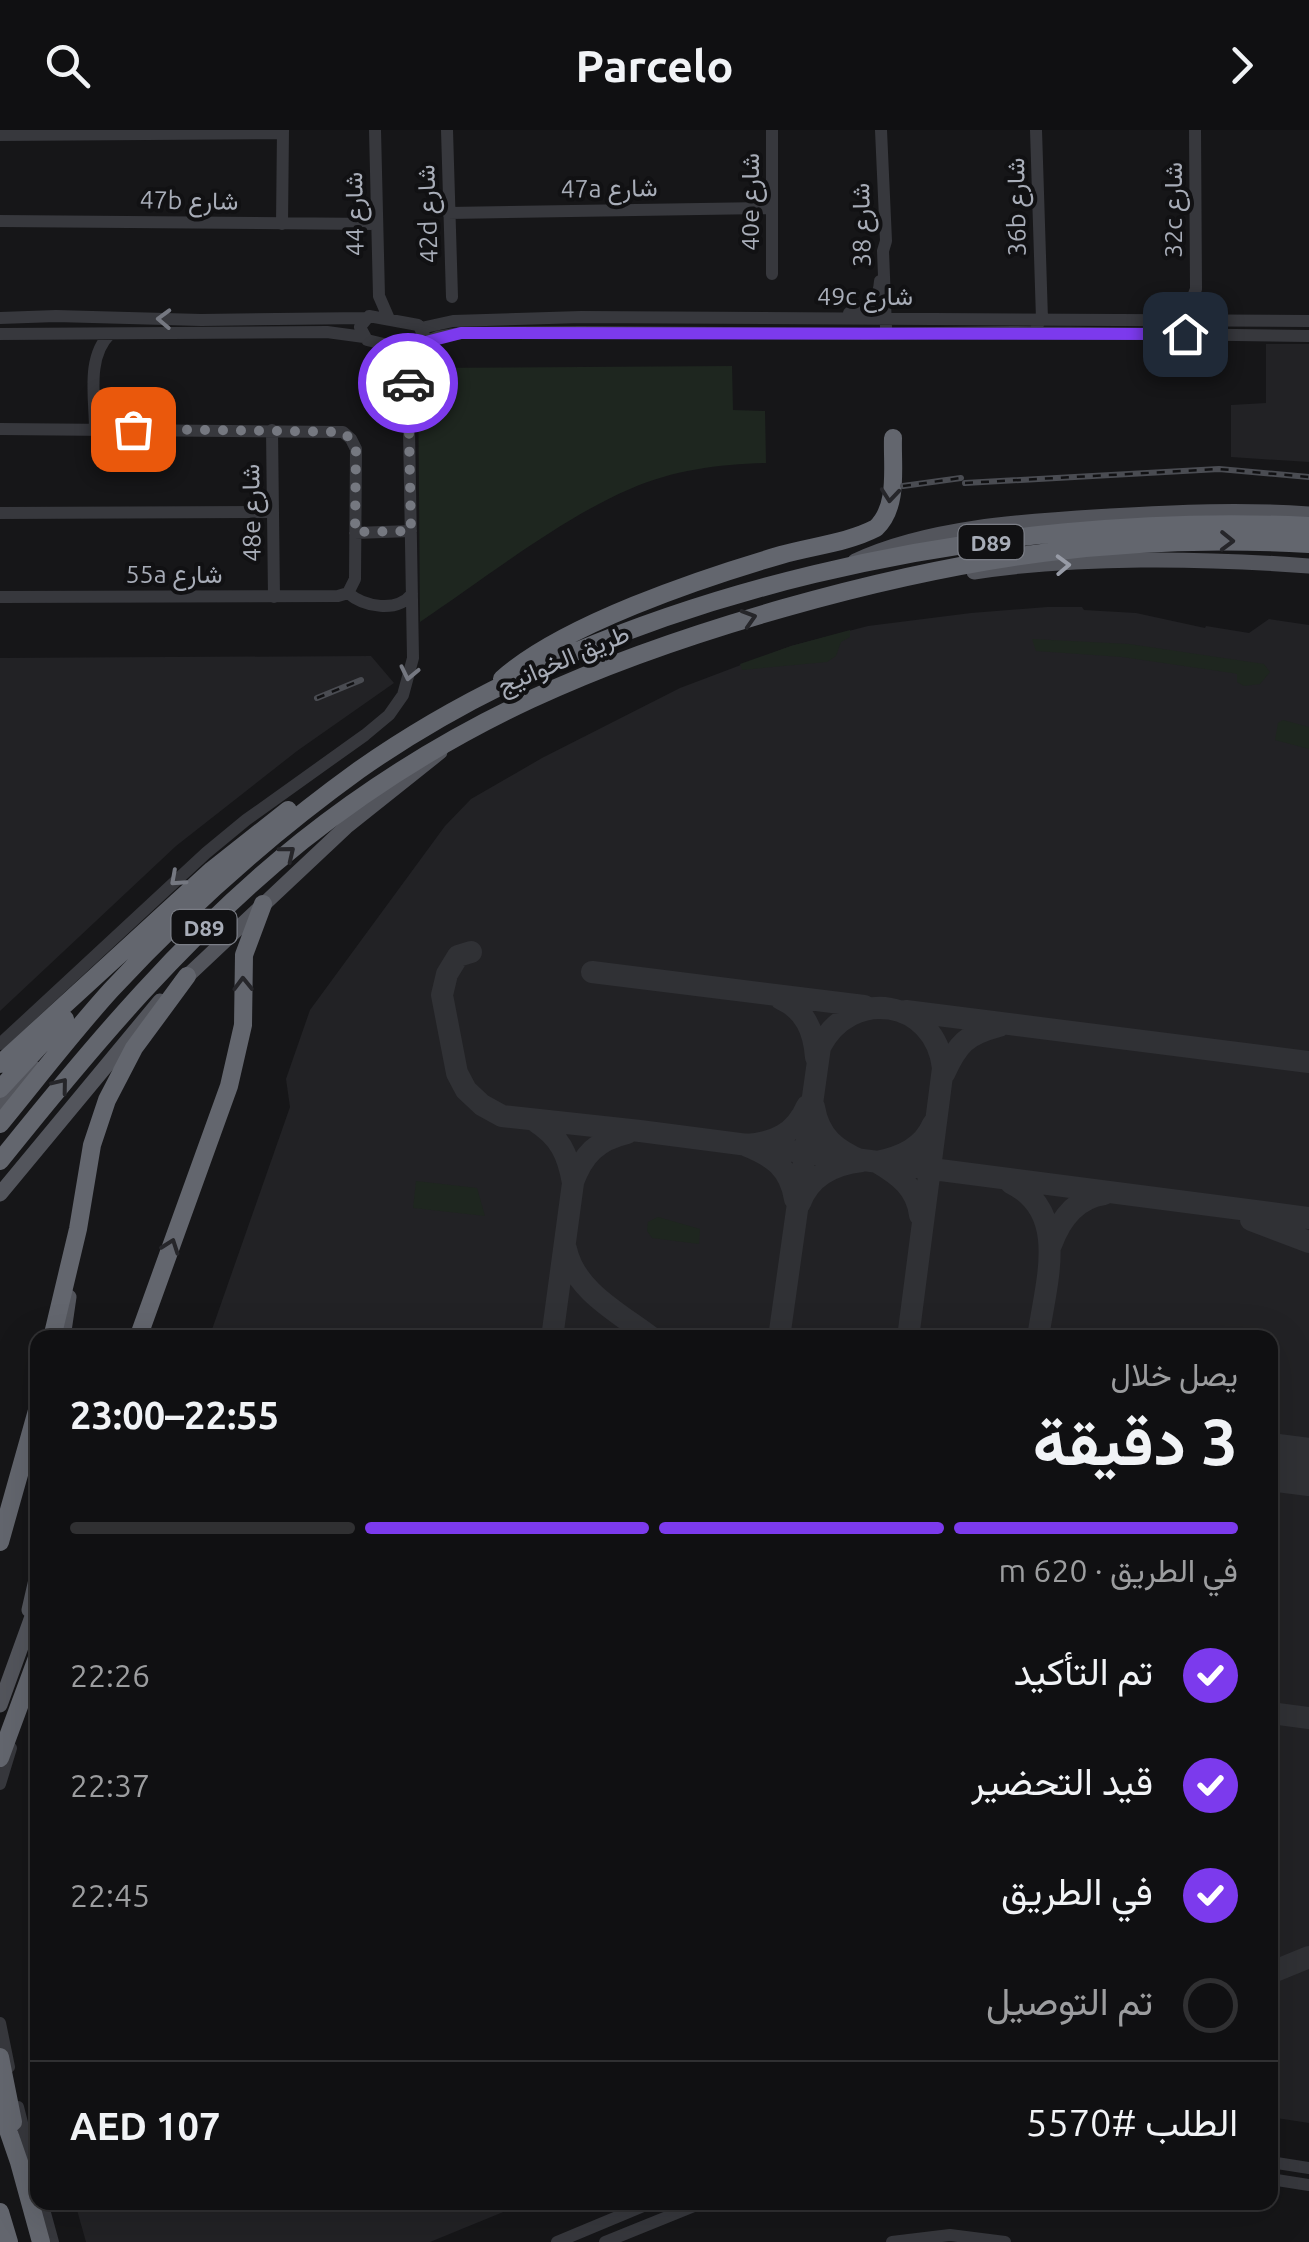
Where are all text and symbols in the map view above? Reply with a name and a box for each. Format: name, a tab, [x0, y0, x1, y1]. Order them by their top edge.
icon: search	[40, 38, 95, 93]
icon: forward	[1214, 38, 1269, 93]
text: Parcelo	[575, 40, 734, 91]
street label: 40e شارع	[736, 153, 767, 251]
street label: 36b شارع	[1001, 157, 1034, 257]
street label: 32c شارع	[1159, 162, 1190, 258]
street label: 42d شارع	[411, 164, 446, 264]
street label: شارع 44	[339, 172, 372, 256]
street label: 47a شارع	[560, 173, 658, 206]
street label: شارع 38	[846, 183, 879, 267]
street label: 47b شارع	[139, 185, 239, 218]
street label: 49c شارع	[817, 282, 913, 313]
pin	[1143, 292, 1228, 377]
icon: home	[1158, 307, 1213, 362]
one-way arrow	[155, 308, 171, 329]
courier	[358, 333, 458, 433]
icon: car	[381, 356, 436, 411]
pin	[91, 387, 176, 472]
icon: bag	[106, 402, 161, 457]
street label: 48e شارع	[236, 464, 269, 562]
one-way arrow	[880, 488, 901, 504]
road number: D89	[958, 525, 1024, 559]
one-way arrow	[1220, 530, 1236, 552]
one-way arrow	[1056, 554, 1072, 575]
street label: 55a شارع	[125, 560, 223, 591]
one-way arrow	[740, 609, 757, 630]
street label: طريق الخوانيج	[493, 619, 635, 703]
one-way arrow	[400, 664, 421, 681]
one-way arrow	[276, 847, 294, 865]
one-way arrow	[170, 867, 189, 885]
road number: D89	[172, 910, 236, 944]
one-way arrow	[233, 976, 254, 992]
one-way arrow	[49, 1078, 67, 1096]
one-way arrow	[159, 1238, 179, 1256]
text: يصل خلال	[1111, 1356, 1238, 1392]
text: 22:55–23:00	[70, 1394, 279, 1436]
text: 3 دقيقة	[1033, 1404, 1238, 1477]
text: في الطريق · 620 m	[998, 1552, 1238, 1588]
icon: check	[1183, 1648, 1238, 1703]
text: تم التأكيد	[1013, 1650, 1153, 1692]
text: 22:26	[70, 1657, 150, 1693]
icon: check	[1183, 1758, 1238, 1813]
text: قيد التحضير	[971, 1760, 1153, 1802]
text: 22:37	[70, 1767, 150, 1803]
icon: check	[1183, 1868, 1238, 1923]
text: في الطريق	[1001, 1870, 1153, 1912]
text: 22:45	[70, 1877, 150, 1913]
text: تم التوصيل	[986, 1980, 1153, 2022]
text: الطلب #5570	[1026, 2101, 1238, 2143]
text: AED 107	[70, 2105, 220, 2147]

